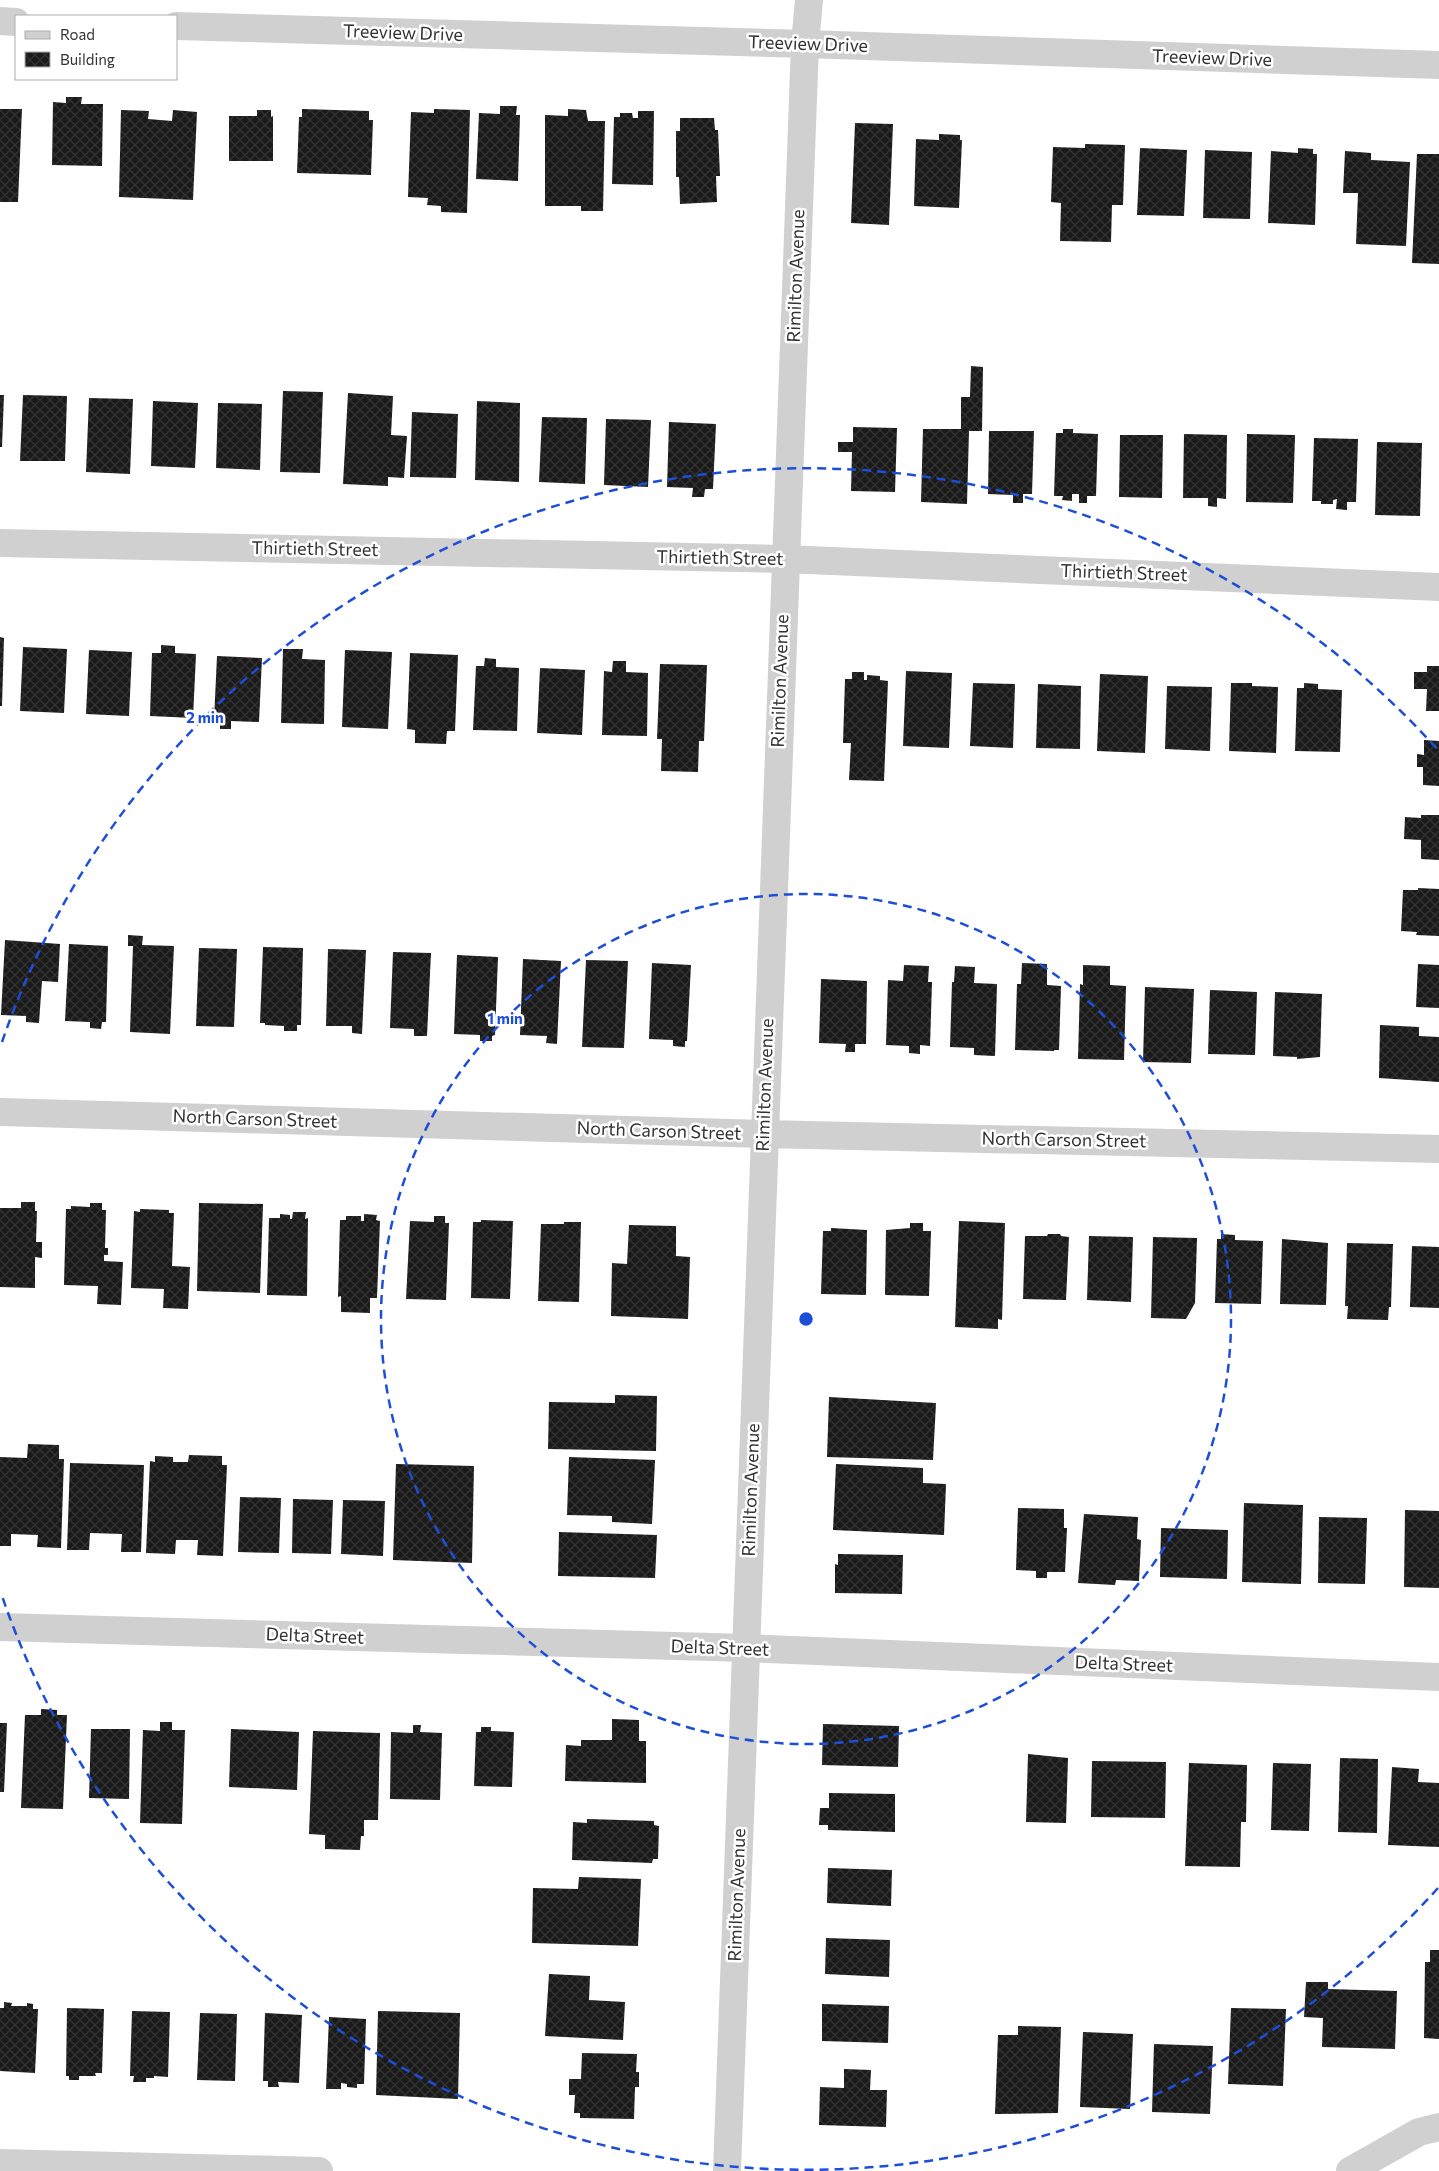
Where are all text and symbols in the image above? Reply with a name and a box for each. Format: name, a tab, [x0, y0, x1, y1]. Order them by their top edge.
legend	[15, 15, 178, 80]
street label: Treeview Drive	[343, 19, 463, 45]
text: Road	[60, 25, 95, 43]
street label: Treeview Drive	[748, 30, 868, 56]
street label: Treeview Drive	[1152, 44, 1272, 70]
text: Building	[60, 50, 115, 68]
street label: Rimilton Avenue	[782, 209, 808, 343]
street label: Thirtieth Street	[251, 536, 379, 560]
street label: Thirtieth Street	[656, 545, 784, 569]
street label: Thirtieth Street	[1060, 559, 1188, 585]
street label: Rimilton Avenue	[766, 614, 792, 748]
text: 2 min	[186, 708, 224, 726]
text: 1 min	[487, 1009, 523, 1027]
street label: Rimilton Avenue	[751, 1018, 777, 1152]
street label: North Carson Street	[172, 1104, 338, 1132]
street label: North Carson Street	[576, 1116, 742, 1144]
street label: North Carson Street	[981, 1127, 1147, 1151]
centre of rings	[797, 1310, 815, 1328]
street label: Rimilton Avenue	[737, 1423, 763, 1557]
street label: Delta Street	[265, 1622, 365, 1648]
street label: Delta Street	[670, 1634, 770, 1660]
street label: Delta Street	[1074, 1650, 1174, 1676]
street label: Rimilton Avenue	[723, 1828, 749, 1962]

